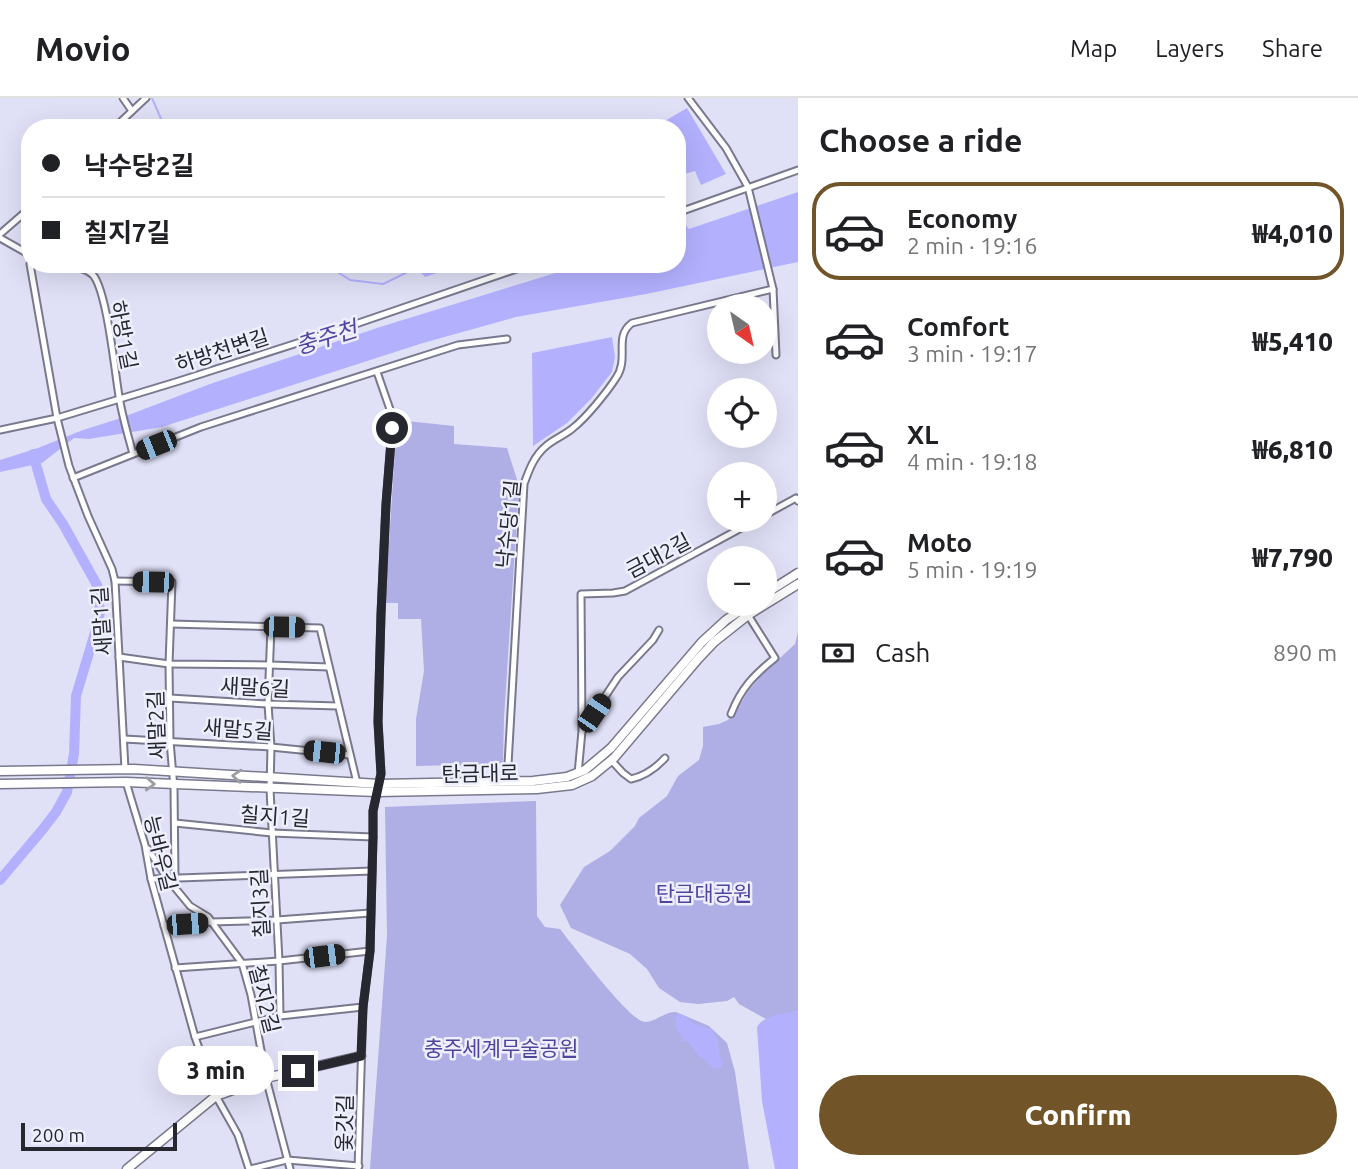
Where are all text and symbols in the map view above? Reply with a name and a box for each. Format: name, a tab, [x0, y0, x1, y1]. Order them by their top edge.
text: Movio	[35, 30, 131, 67]
text: Map	[1070, 35, 1117, 62]
text: Layers	[1155, 35, 1224, 62]
text: Share	[1262, 35, 1323, 62]
text: Choose a ride	[819, 122, 1022, 158]
text: 낙수당2길	[84, 151, 194, 180]
icon: car	[823, 200, 886, 263]
text: Economy	[907, 204, 1017, 233]
text: 칠지7길	[84, 218, 170, 247]
text: ₩4,010	[1252, 219, 1333, 248]
text: 2 min · 19:16	[907, 233, 1038, 258]
north arrow	[707, 294, 777, 364]
map controls	[707, 294, 777, 616]
street label: 하방1길	[106, 298, 142, 372]
icon: car	[823, 308, 886, 371]
text: Comfort	[907, 312, 1010, 341]
water label: 충주천	[292, 315, 363, 358]
street label: 하방천변길	[172, 324, 272, 376]
text: ₩5,410	[1252, 327, 1333, 356]
text: 3 min · 19:17	[907, 341, 1038, 366]
button: locate	[707, 378, 777, 448]
route start	[376, 412, 408, 444]
icon: car	[823, 416, 886, 479]
text: XL	[907, 420, 938, 449]
car	[133, 427, 180, 463]
text: ₩6,810	[1252, 435, 1333, 464]
text: 4 min · 19:18	[907, 449, 1038, 474]
button: +	[707, 462, 777, 532]
street label: 낙수당1길	[491, 478, 525, 570]
icon: car	[823, 524, 886, 587]
street label: 금대2길	[622, 528, 694, 582]
text: Moto	[907, 528, 972, 557]
text: ₩7,790	[1252, 543, 1333, 572]
button: −	[707, 546, 777, 616]
text: 5 min · 19:19	[907, 557, 1038, 582]
car	[132, 571, 175, 593]
street label: 새말1길	[87, 585, 115, 657]
car	[263, 616, 306, 638]
icon: cash	[819, 634, 857, 672]
text: Cash	[875, 638, 930, 667]
text: 890 m	[1273, 640, 1337, 665]
street label: 새말6길	[220, 673, 290, 701]
street label: 새말2길	[143, 690, 169, 760]
car	[574, 690, 615, 736]
street label: 새말5길	[202, 715, 274, 743]
car	[303, 739, 346, 765]
street label: 탄금대로	[441, 760, 519, 786]
one-way arrow	[231, 769, 242, 784]
one-way arrow	[145, 776, 156, 791]
street label: 칠지1길	[239, 802, 311, 830]
street label: 능바우길	[140, 813, 182, 893]
street label: 칠지3길	[246, 868, 274, 938]
park label: 탄금대공원	[656, 881, 752, 905]
car	[166, 912, 209, 936]
car	[302, 943, 347, 969]
street label: 칠지2길	[245, 962, 285, 1036]
park label: 충주세계무술공원	[424, 1036, 578, 1060]
callout: 3 min	[158, 1046, 274, 1096]
route end	[282, 1055, 314, 1087]
text: 3 min	[187, 1058, 245, 1083]
button: Confirm	[819, 1075, 1337, 1155]
street label: 옻갓길	[331, 1094, 357, 1152]
scale bar	[21, 1120, 177, 1152]
text: 200 m	[32, 1124, 85, 1146]

